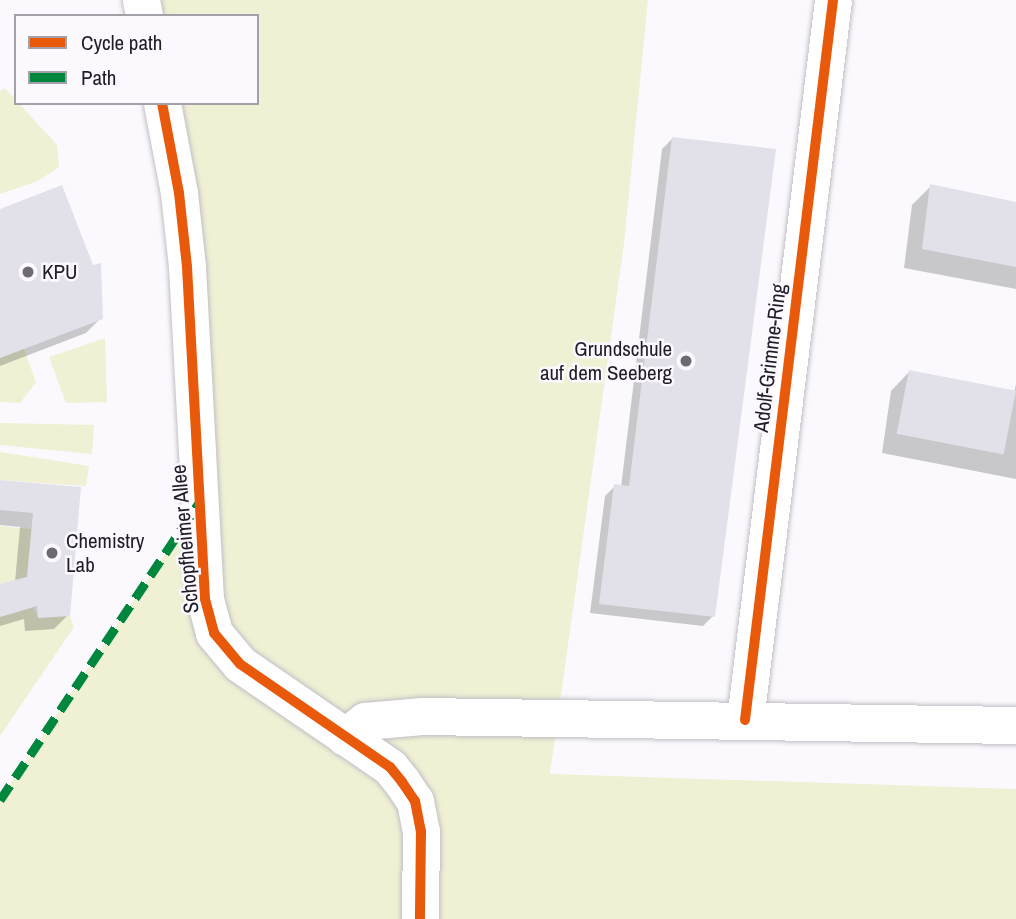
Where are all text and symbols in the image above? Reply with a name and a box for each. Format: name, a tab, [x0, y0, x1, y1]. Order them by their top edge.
legend	[14, 14, 259, 105]
text: Cycle path	[81, 28, 162, 57]
text: Path	[81, 63, 116, 92]
place label: KPU	[42, 259, 77, 285]
marker: KPU	[20, 264, 36, 280]
street label: Adolf-Grimme-Ring	[748, 282, 792, 434]
place label: Grundschule auf dem Seeberg	[540, 336, 672, 386]
marker: Grundschule auf dem Seeberg	[678, 353, 694, 369]
street label: Schopfheimer Allee	[166, 463, 204, 615]
place label: Chemistry Lab	[66, 528, 144, 578]
marker: Chemistry Lab	[44, 545, 60, 561]

